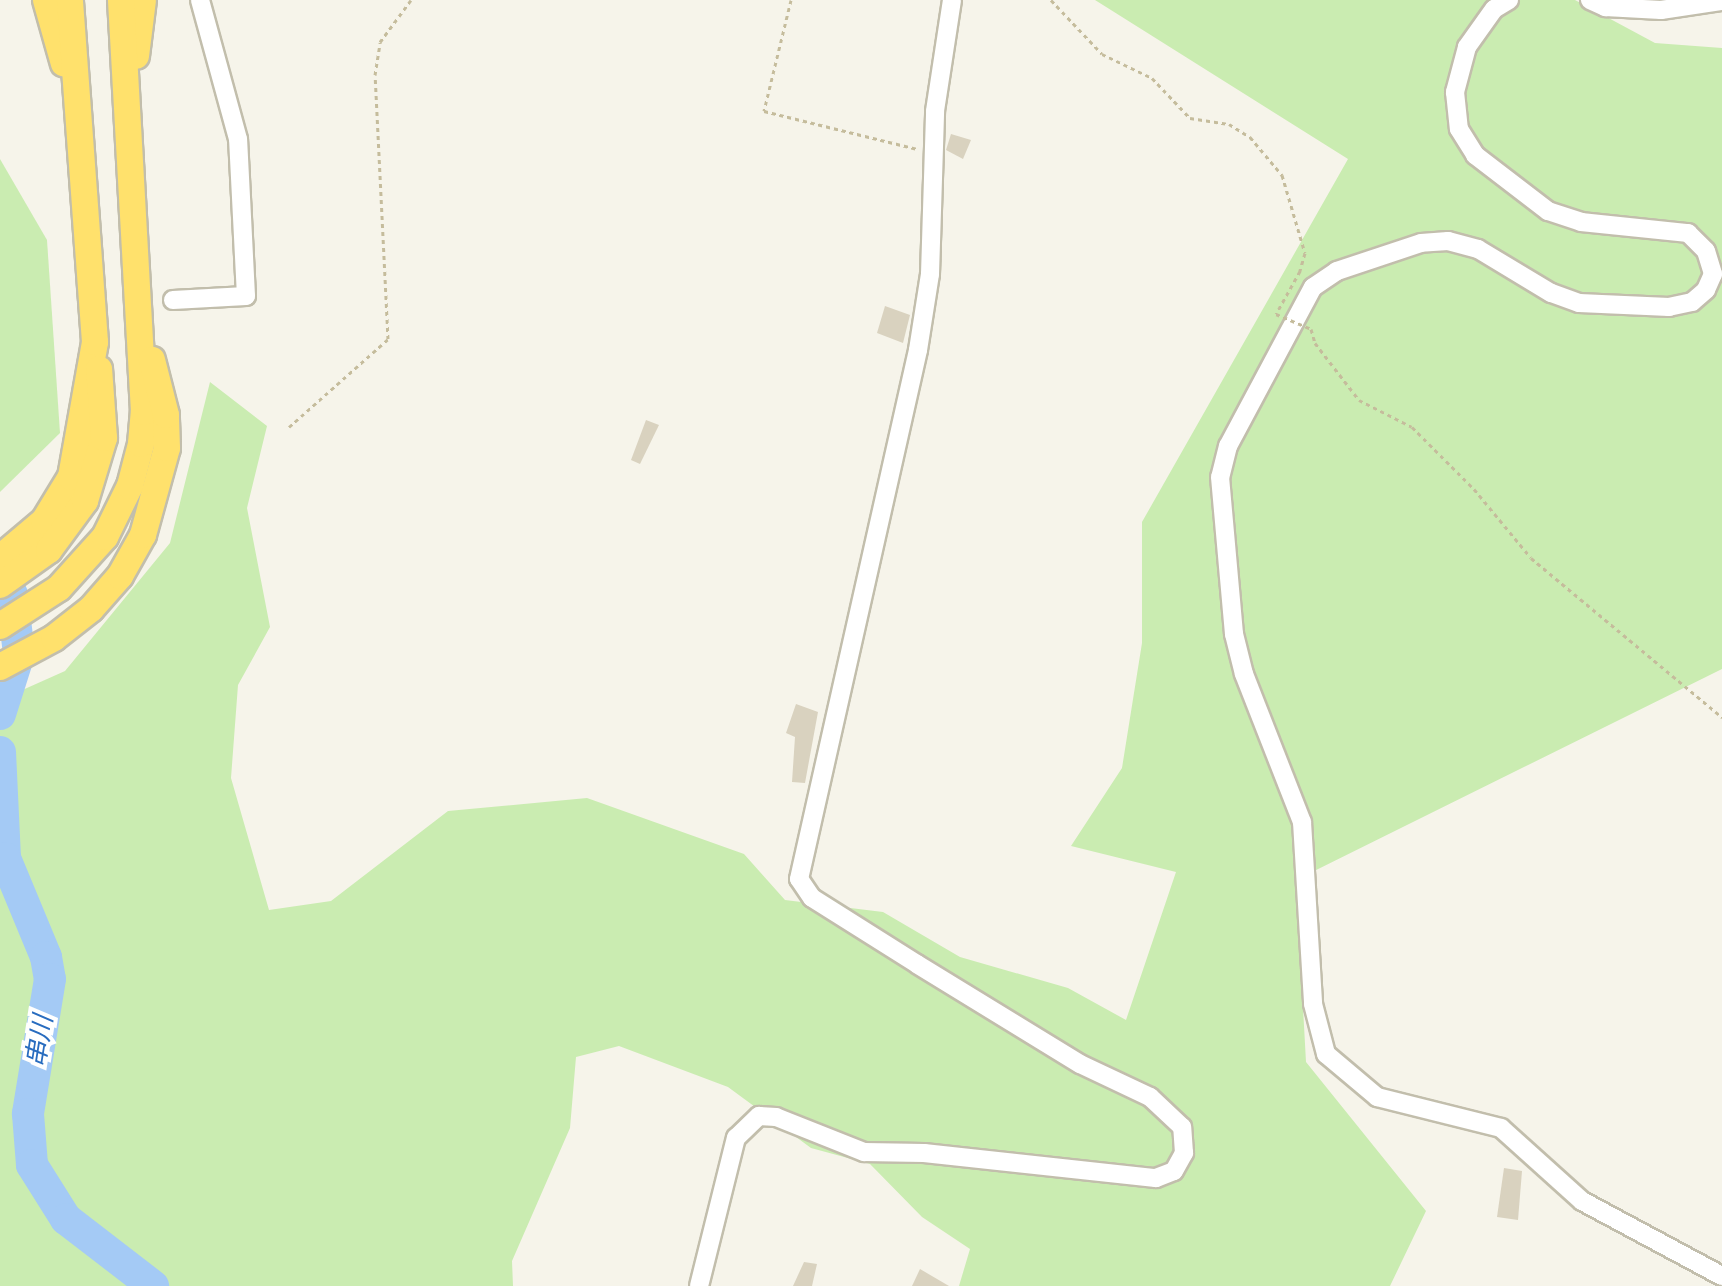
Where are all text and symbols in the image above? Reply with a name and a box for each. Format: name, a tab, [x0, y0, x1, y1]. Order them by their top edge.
water label: 串川	[20, 1013, 58, 1069]

